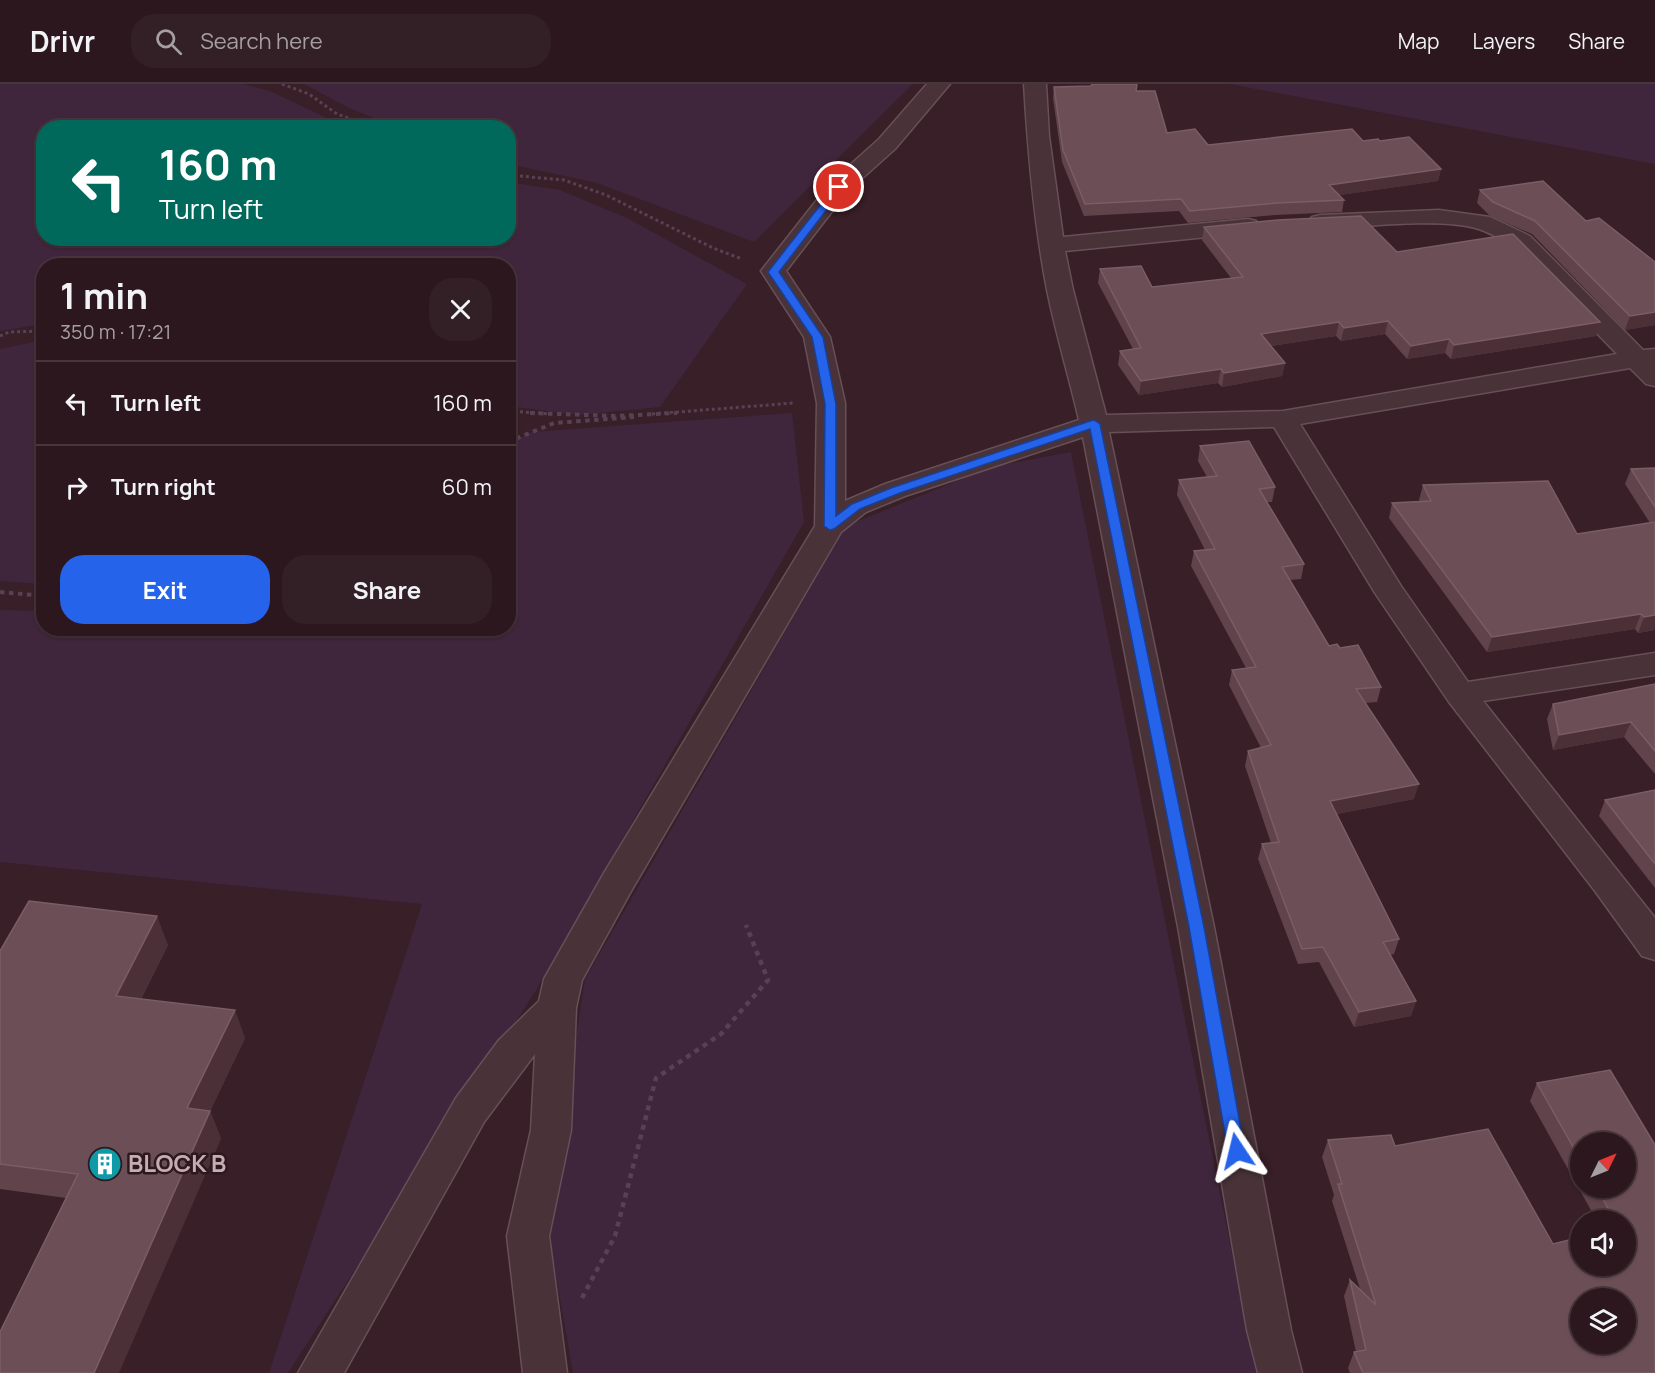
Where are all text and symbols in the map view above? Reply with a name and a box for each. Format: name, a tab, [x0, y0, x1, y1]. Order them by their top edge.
search box	[131, 14, 551, 68]
text: Drivr	[30, 22, 95, 60]
icon: search	[152, 25, 185, 58]
text: Search here	[200, 26, 323, 56]
text: Map	[1398, 27, 1439, 55]
text: Layers	[1472, 27, 1535, 55]
text: Share	[1568, 27, 1625, 55]
text: 160 m	[159, 135, 277, 193]
icon: left	[60, 144, 138, 222]
pin	[813, 161, 864, 212]
icon: arrive	[822, 170, 855, 203]
text: Turn left	[159, 190, 263, 227]
text: 1 min	[60, 271, 148, 320]
button: close	[429, 278, 492, 341]
text: 350 m · 17:21	[60, 318, 171, 345]
icon: left	[60, 387, 93, 420]
text: Turn left	[111, 388, 201, 418]
text: 160 m	[433, 388, 492, 418]
icon: right	[60, 471, 93, 504]
text: Turn right	[111, 472, 216, 502]
text: 60 m	[442, 472, 492, 502]
button: Exit	[60, 555, 270, 624]
button: Share	[282, 555, 492, 624]
position arrow	[1205, 1119, 1269, 1183]
north arrow	[1570, 1132, 1636, 1198]
map controls	[1570, 1132, 1636, 1354]
building icon: BLOCK B	[87, 1146, 123, 1182]
place label: BLOCK B	[128, 1146, 226, 1179]
button: sound	[1570, 1210, 1636, 1276]
button: layers	[1570, 1288, 1636, 1354]

